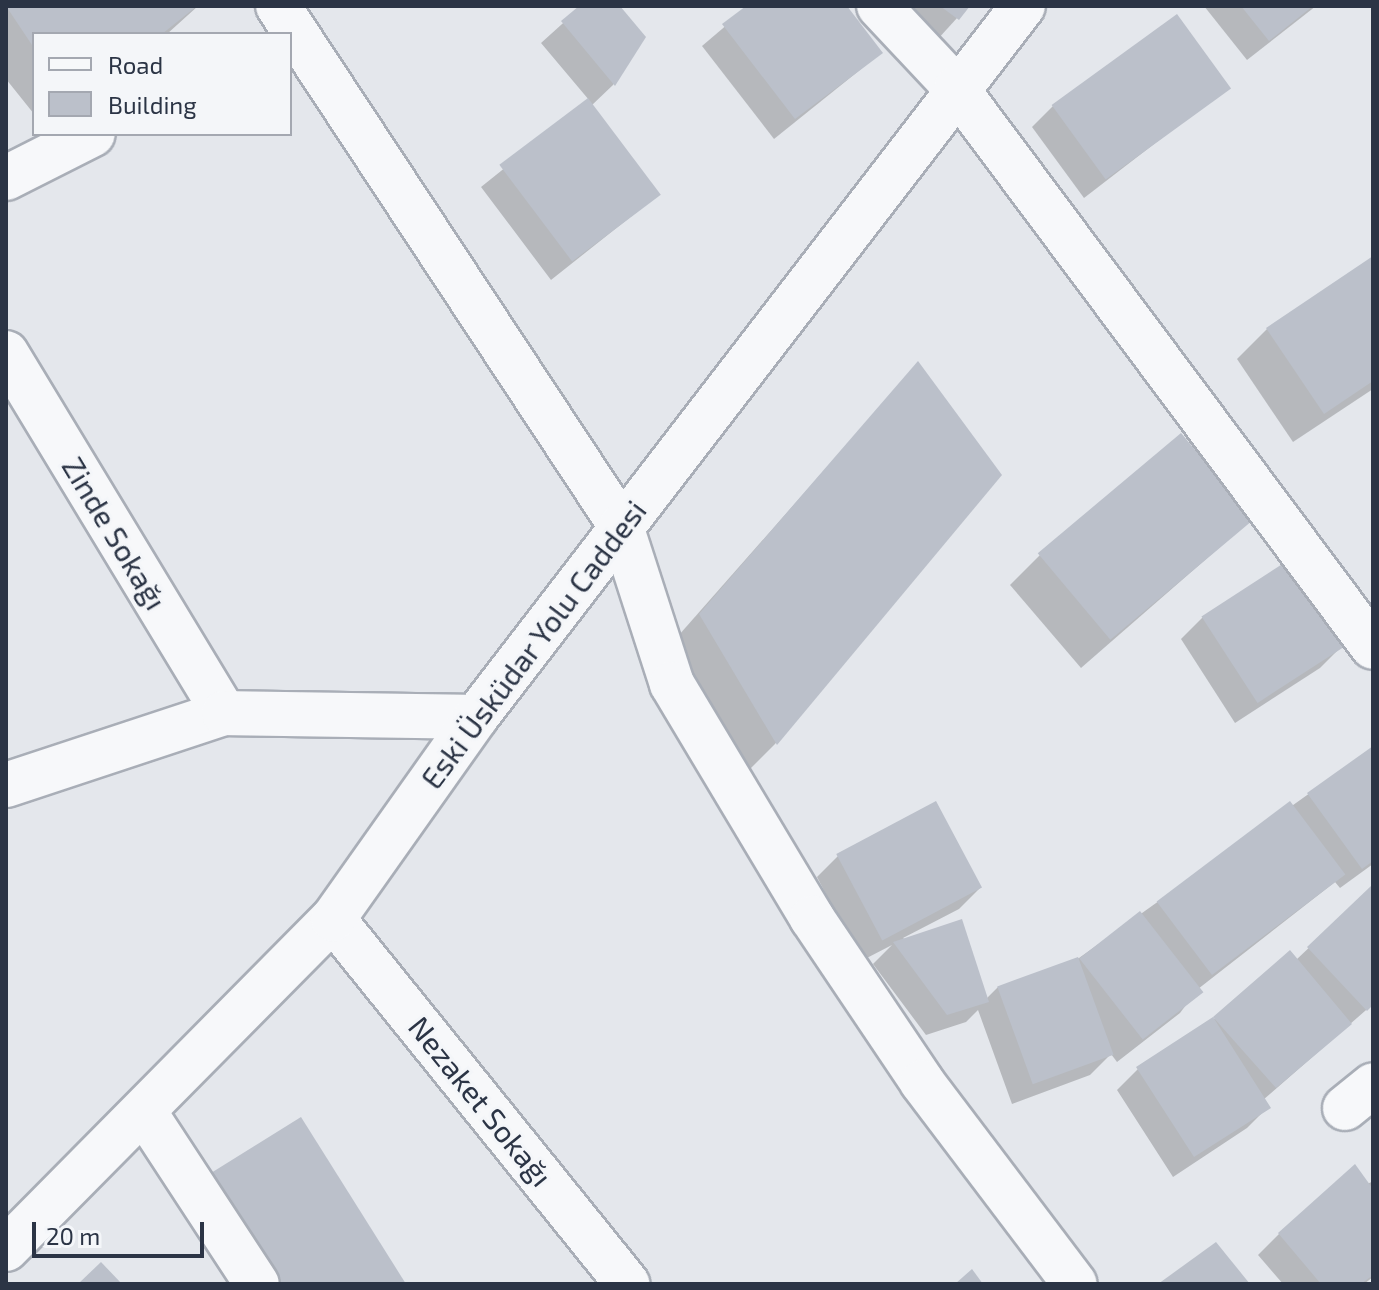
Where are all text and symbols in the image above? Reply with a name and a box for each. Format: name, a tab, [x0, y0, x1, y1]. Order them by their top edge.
legend	[32, 32, 292, 136]
text: Road	[108, 50, 163, 79]
text: Building	[108, 90, 197, 119]
street label: Zinde Sokağı	[55, 450, 175, 616]
street label: Eski Üsküdar Yolu Caddesi	[412, 492, 654, 796]
street label: Nezaket Sokağı	[402, 1009, 560, 1193]
scale bar	[36, 1206, 208, 1256]
text: 20 m	[46, 1221, 100, 1250]

